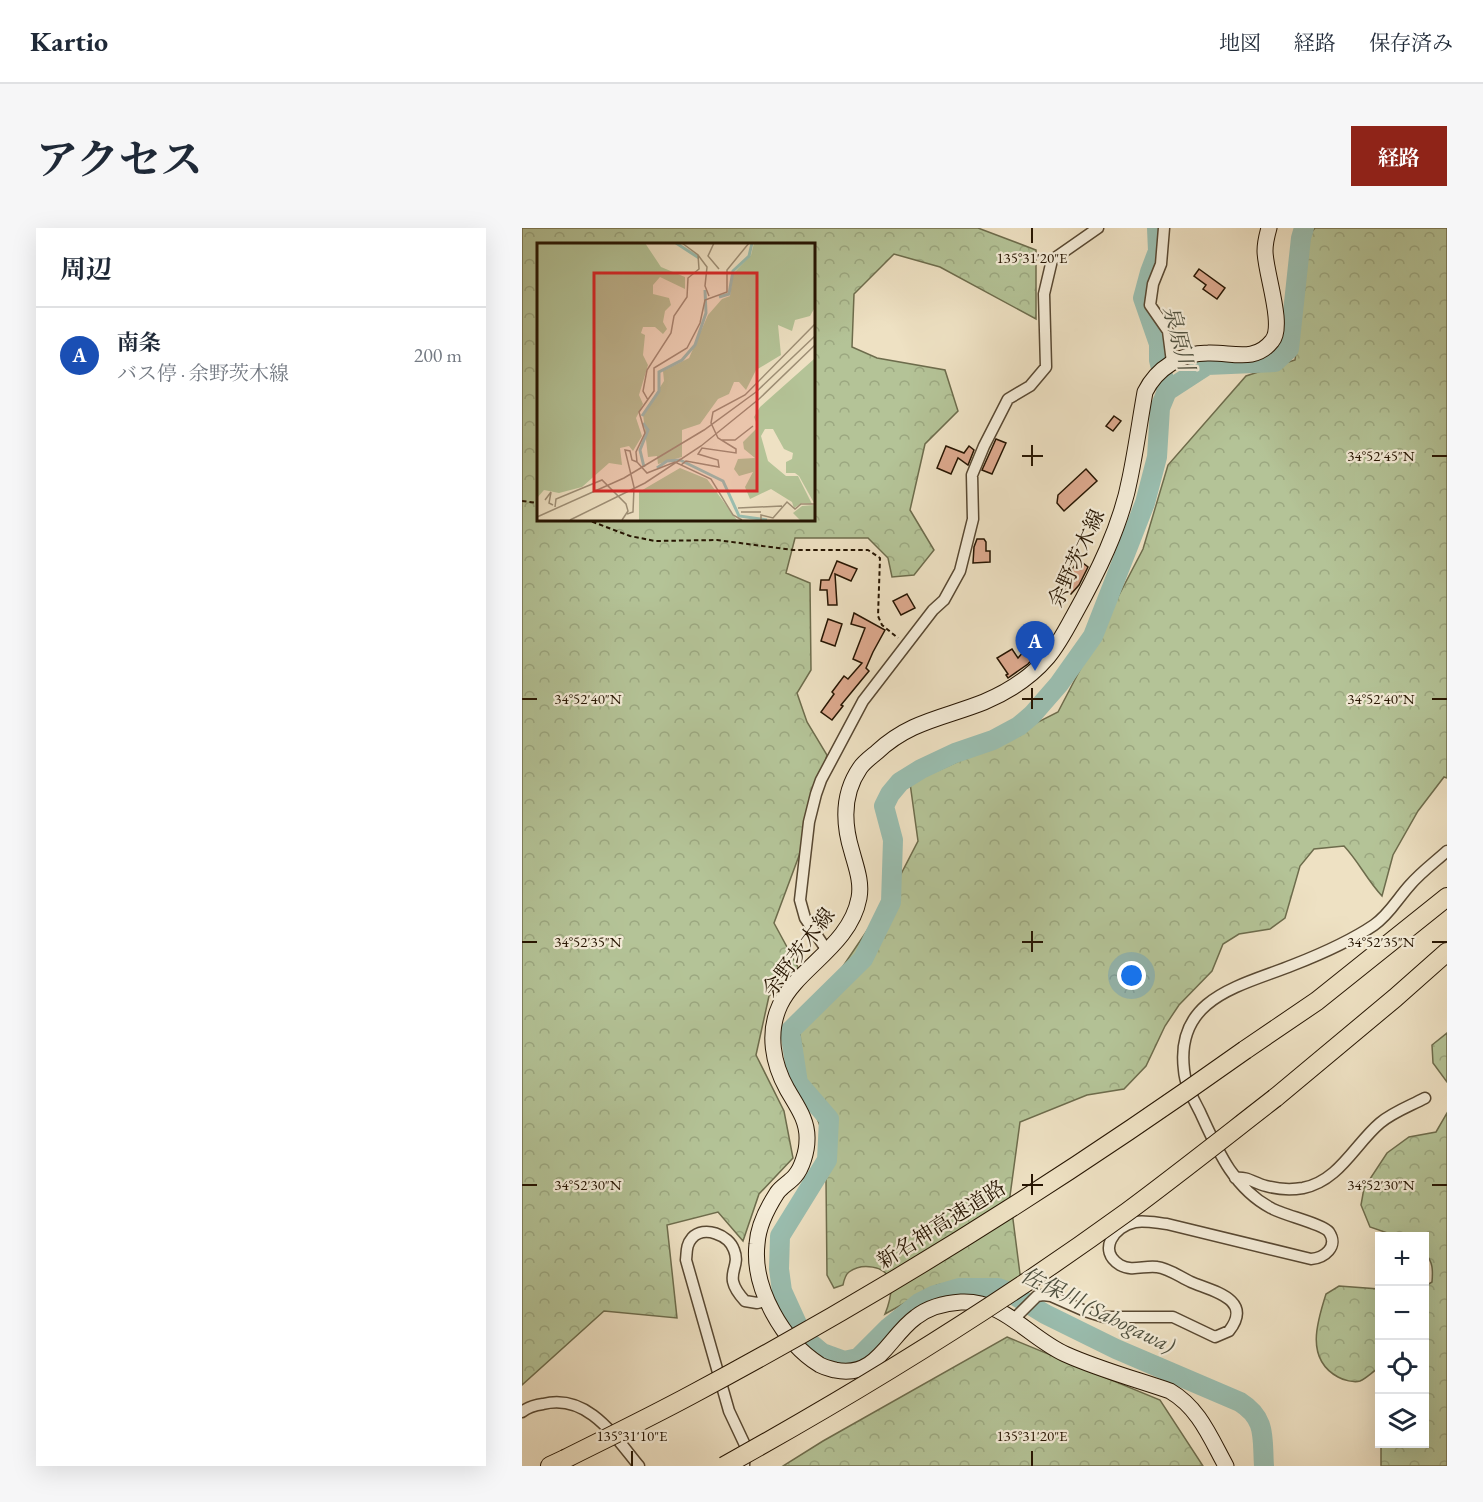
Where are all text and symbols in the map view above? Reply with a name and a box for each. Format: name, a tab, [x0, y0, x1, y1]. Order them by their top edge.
text: Kartio	[30, 23, 108, 59]
text: 地図	[1219, 29, 1261, 56]
text: 経路	[1294, 29, 1336, 56]
text: 保存済み	[1369, 29, 1453, 56]
button: 経路	[1351, 126, 1447, 186]
text: アクセス	[36, 132, 203, 187]
inset map	[537, 243, 814, 520]
text: 135°31'20"E	[996, 248, 1068, 267]
text: 周辺	[60, 252, 112, 286]
water label: 泉原川	[1156, 302, 1202, 376]
text: 南条	[117, 328, 161, 357]
text: A	[72, 342, 87, 368]
text: 200 m	[414, 342, 462, 368]
text: バス停 · 余野茨木線	[117, 360, 289, 386]
text: 34°52'45"N	[1347, 446, 1415, 465]
street label: 余野茨木線	[1042, 505, 1110, 611]
pin: A	[1016, 622, 1054, 671]
text: 34°52'40"N	[554, 689, 622, 708]
text: 34°52'40"N	[1347, 689, 1415, 708]
street label: 余野茨木線	[756, 902, 840, 1002]
text: 34°52'35"N	[554, 932, 622, 951]
text: 34°52'35"N	[1347, 932, 1415, 951]
your location	[1117, 961, 1146, 990]
street label: 新名神高速道路	[872, 1174, 1010, 1274]
text: 34°52'30"N	[554, 1175, 622, 1194]
text: 34°52'30"N	[1347, 1175, 1415, 1194]
map controls	[1375, 1232, 1429, 1448]
button: +	[1375, 1232, 1429, 1286]
water label: 佐保川 (Sahogawa)	[1016, 1260, 1180, 1360]
button: −	[1375, 1286, 1429, 1340]
button: locate	[1375, 1340, 1429, 1394]
button: layers	[1375, 1394, 1429, 1448]
text: 135°31'10"E	[596, 1426, 668, 1445]
text: 135°31'20"E	[996, 1426, 1068, 1445]

